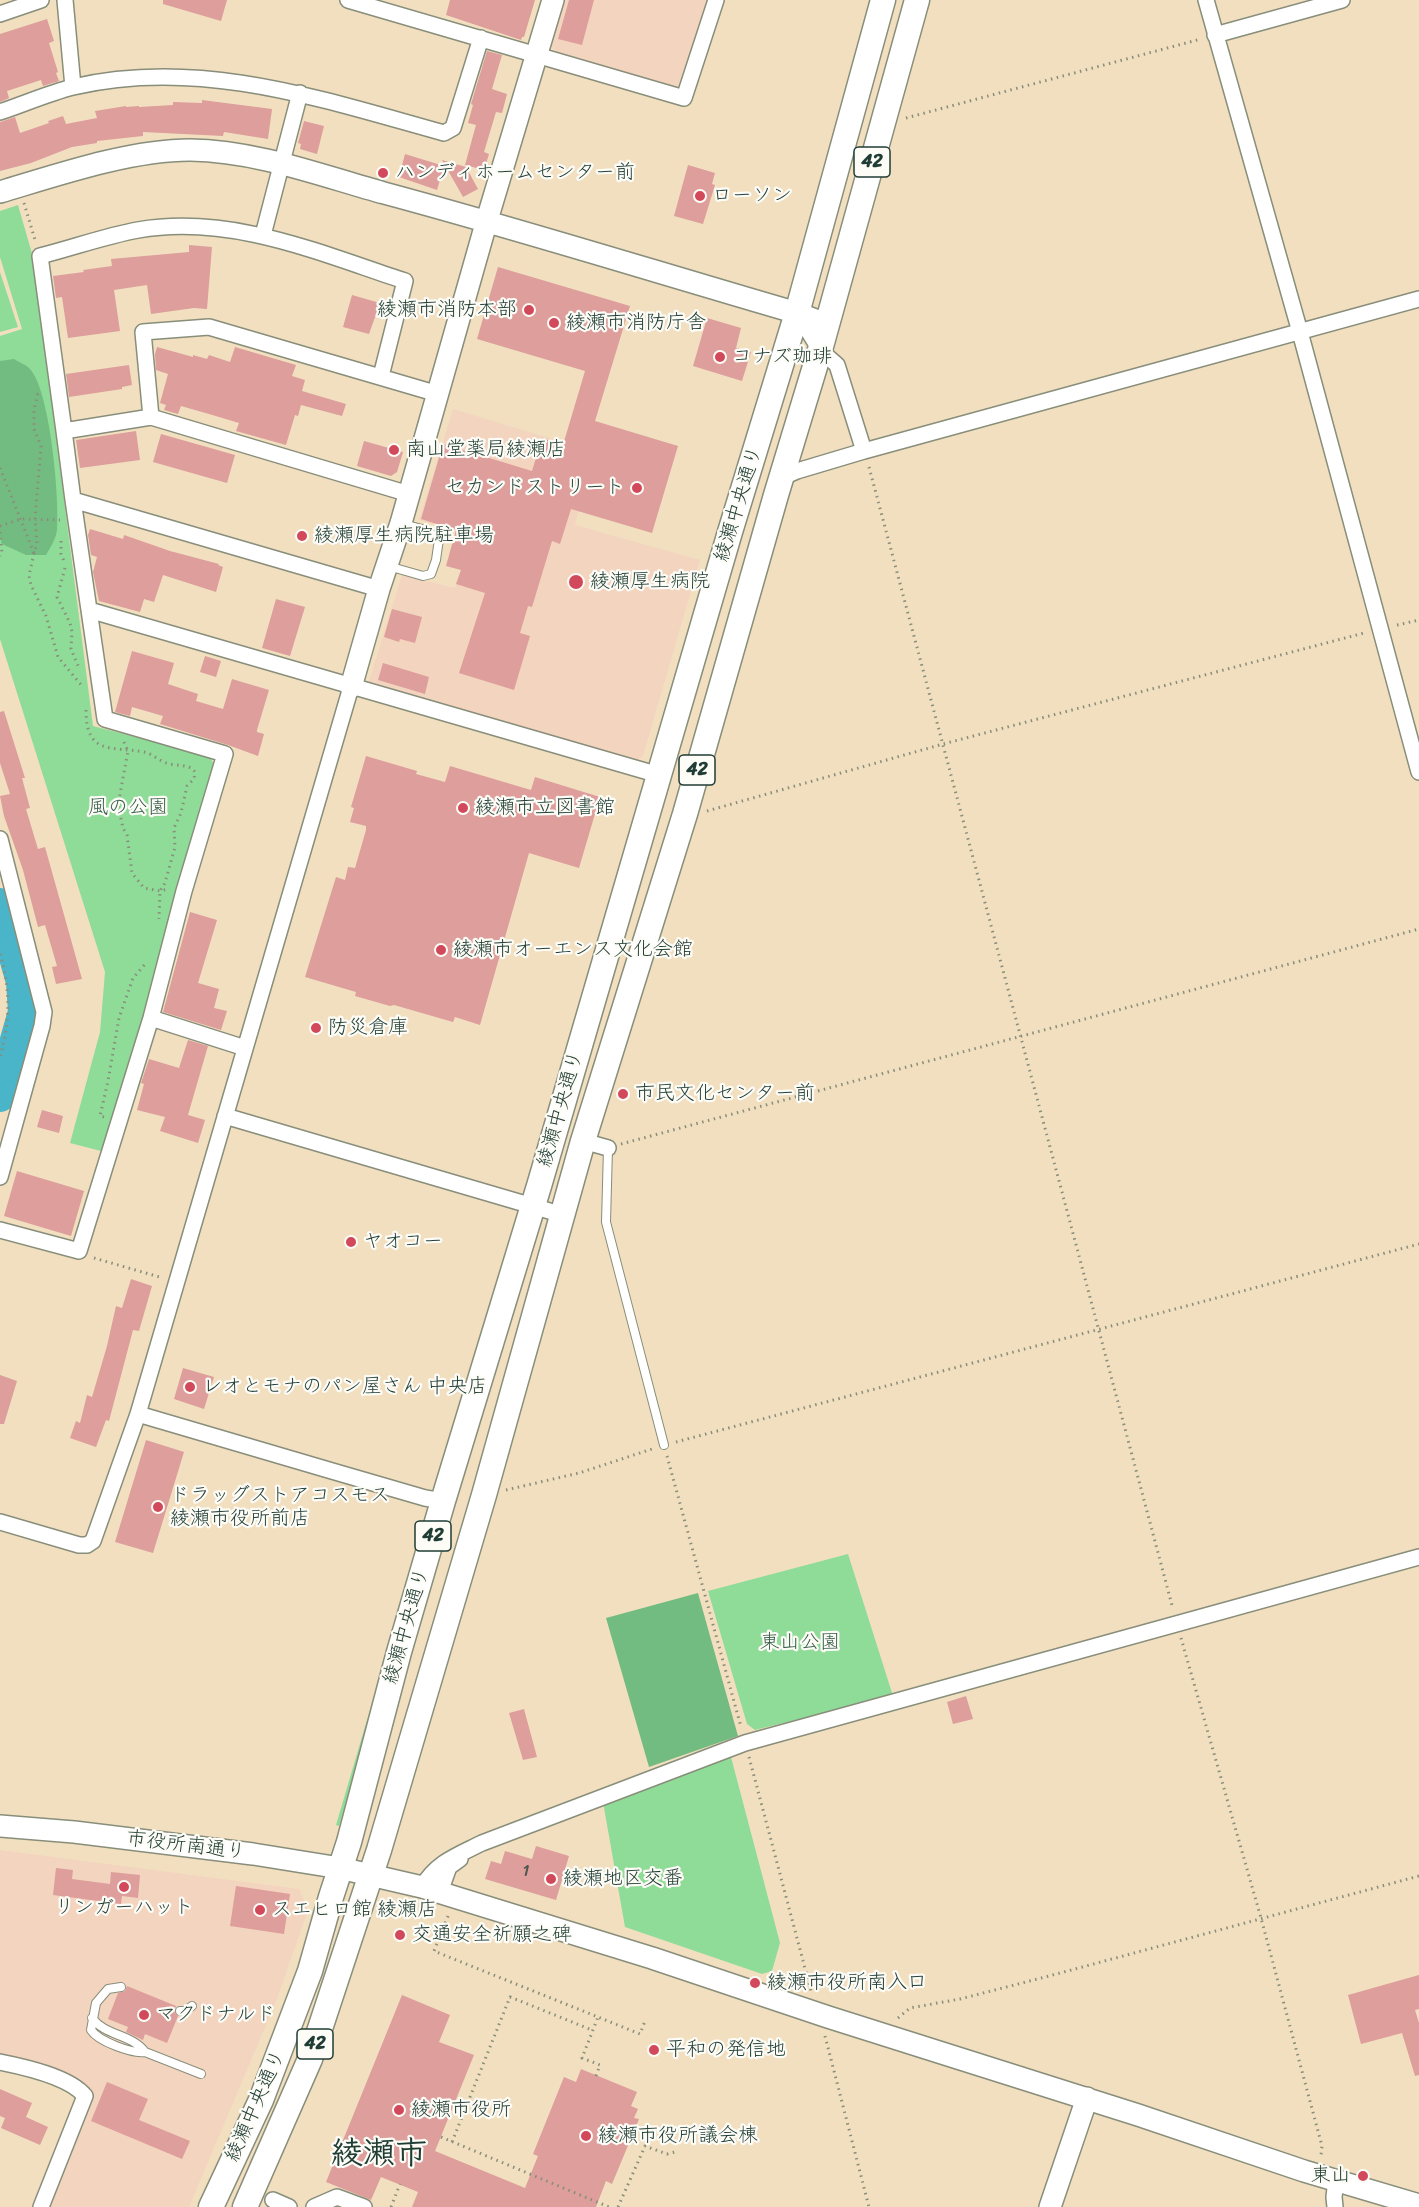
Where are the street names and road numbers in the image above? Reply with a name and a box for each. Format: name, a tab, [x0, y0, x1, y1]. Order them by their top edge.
road number: 42	[854, 147, 890, 177]
street label: 綾瀬中央通り	[710, 443, 768, 565]
road number: 42	[679, 755, 715, 785]
street label: 綾瀬中央通り	[533, 1048, 589, 1170]
road number: 42	[415, 1521, 451, 1551]
street label: 綾瀬中央通り	[379, 1565, 435, 1687]
street label: 市役所南通り	[125, 1827, 247, 1865]
road number: 42	[297, 2029, 333, 2059]
street label: 綾瀬中央通り	[221, 2046, 291, 2166]

